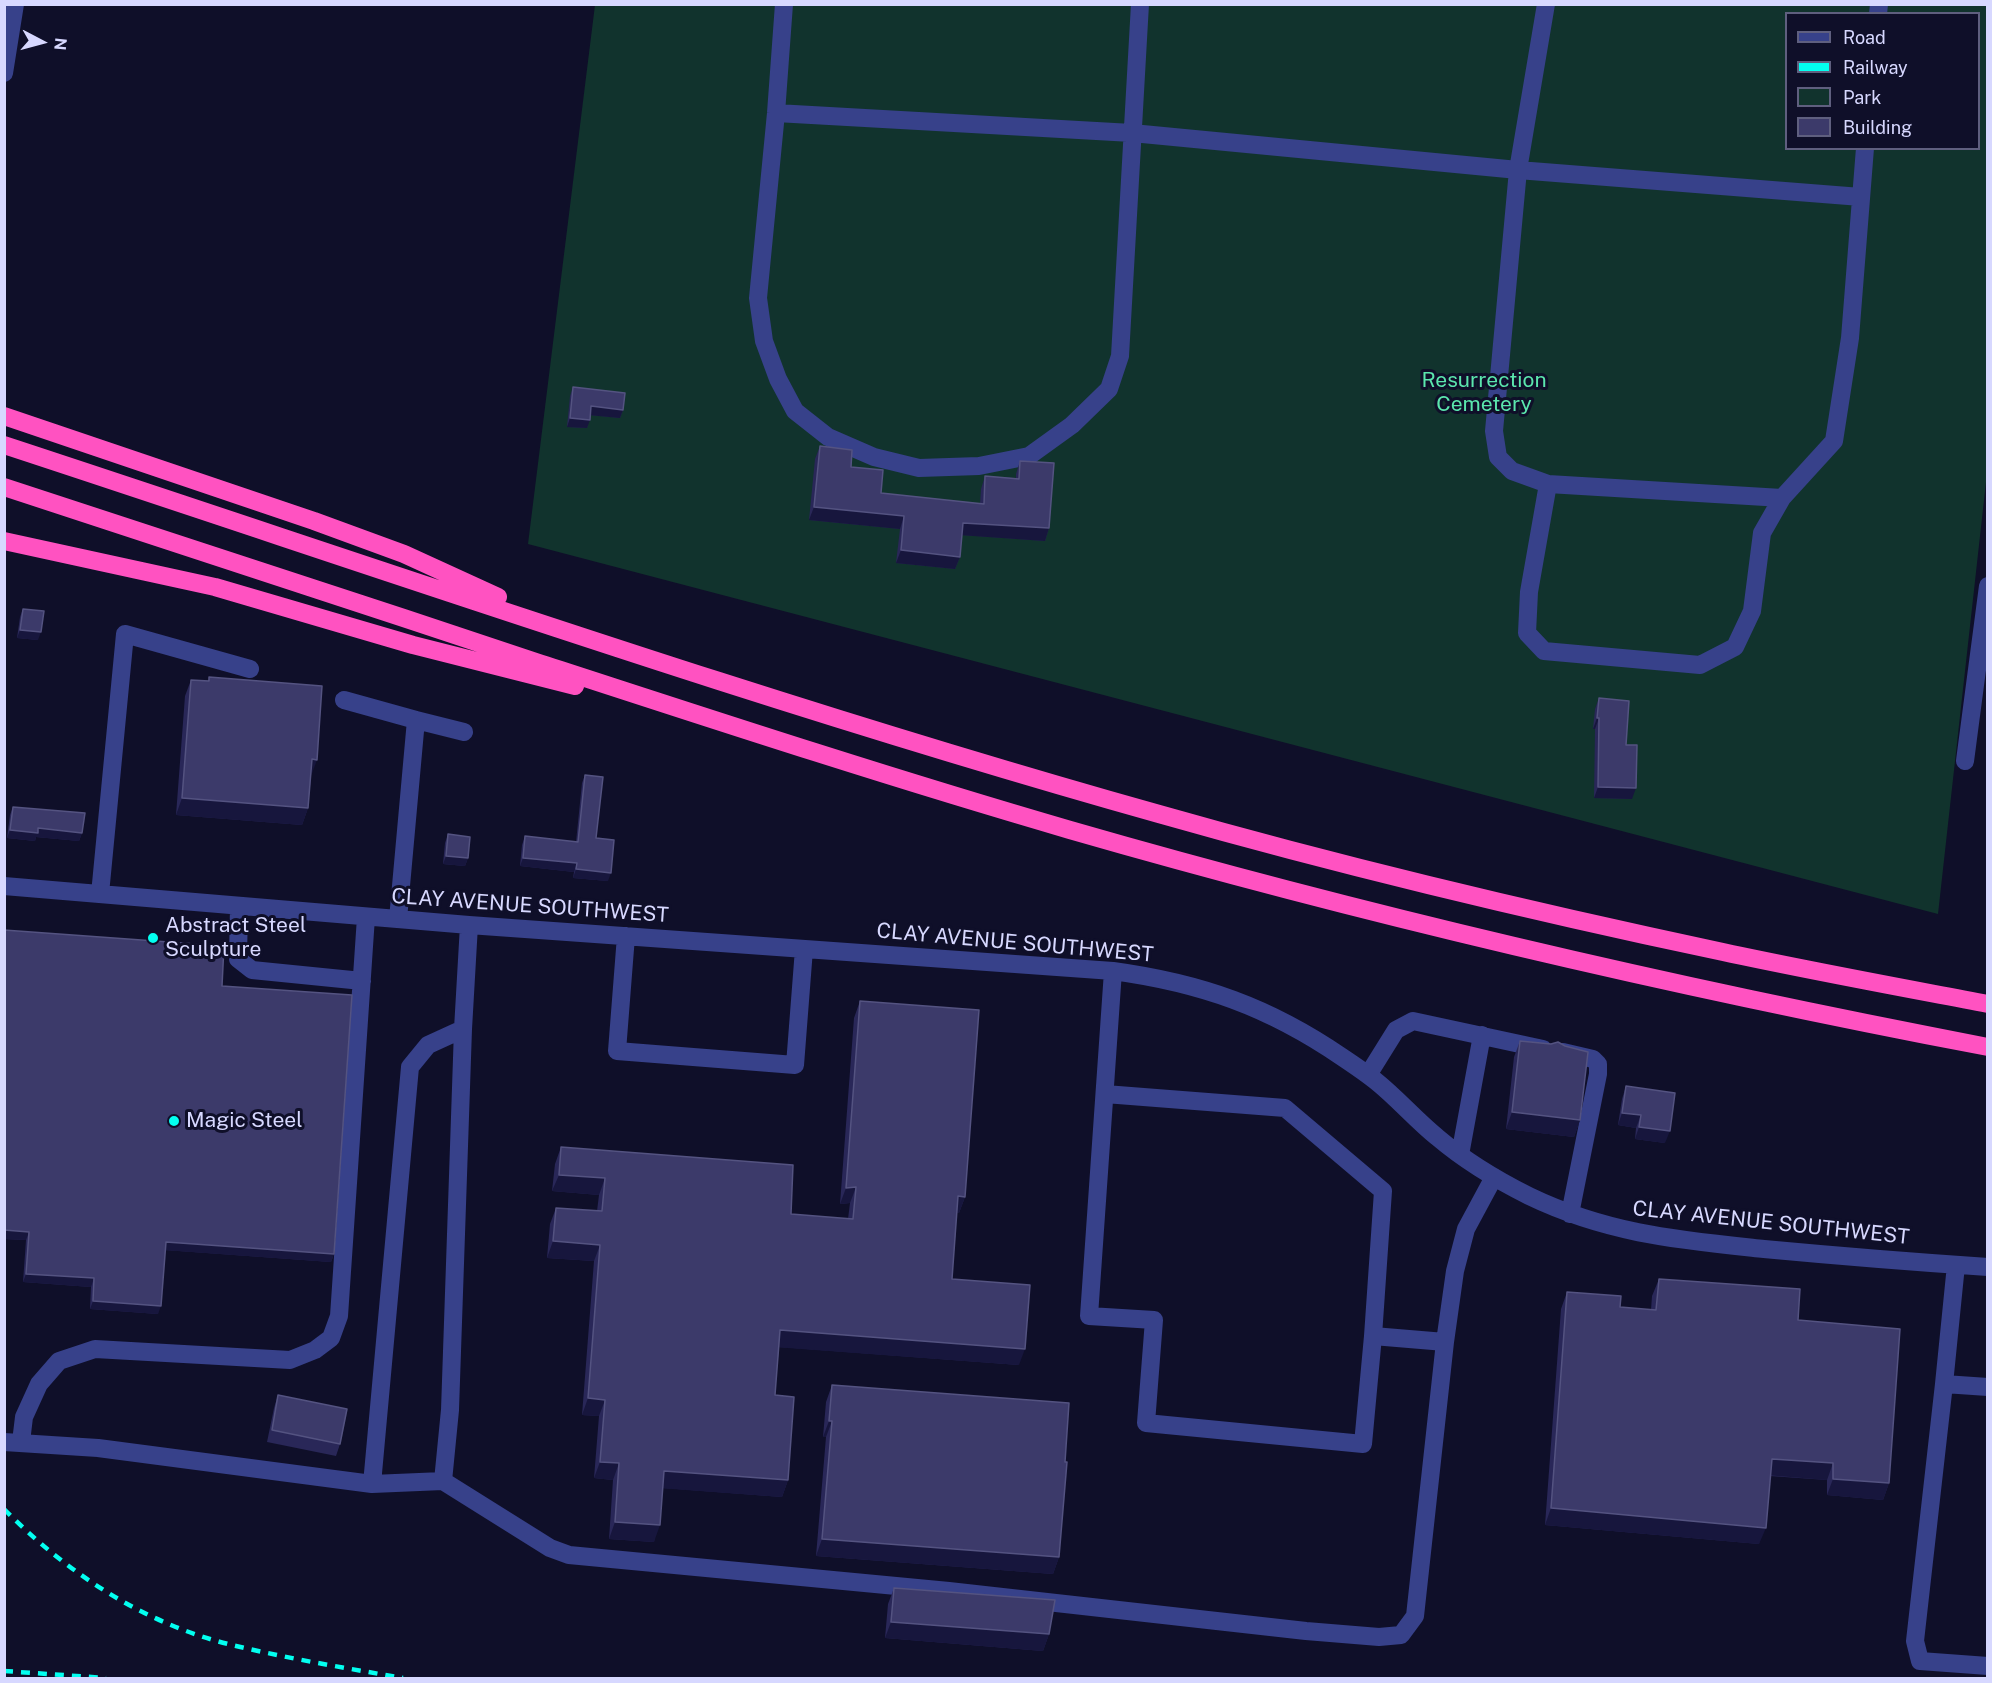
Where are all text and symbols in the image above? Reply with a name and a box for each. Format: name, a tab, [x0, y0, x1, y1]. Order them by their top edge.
north arrow	[12, 12, 72, 72]
legend	[1785, 12, 1980, 150]
text: Road	[1843, 27, 1886, 48]
text: N	[50, 37, 71, 51]
text: Railway	[1843, 57, 1908, 78]
text: Park	[1843, 87, 1881, 108]
text: Building	[1843, 117, 1912, 138]
park label: Resurrection Cemetery	[1421, 368, 1547, 418]
street label: CLAY AVENUE SOUTHWEST	[390, 884, 670, 928]
place label: Abstract Steel Sculpture	[165, 913, 306, 963]
street label: CLAY AVENUE SOUTHWEST	[875, 918, 1155, 968]
marker: Abstract Steel Sculpture	[146, 931, 160, 945]
place label: Magic Steel	[186, 1108, 303, 1134]
marker: Magic Steel	[167, 1114, 181, 1128]
street label: CLAY AVENUE SOUTHWEST	[1631, 1196, 1911, 1250]

